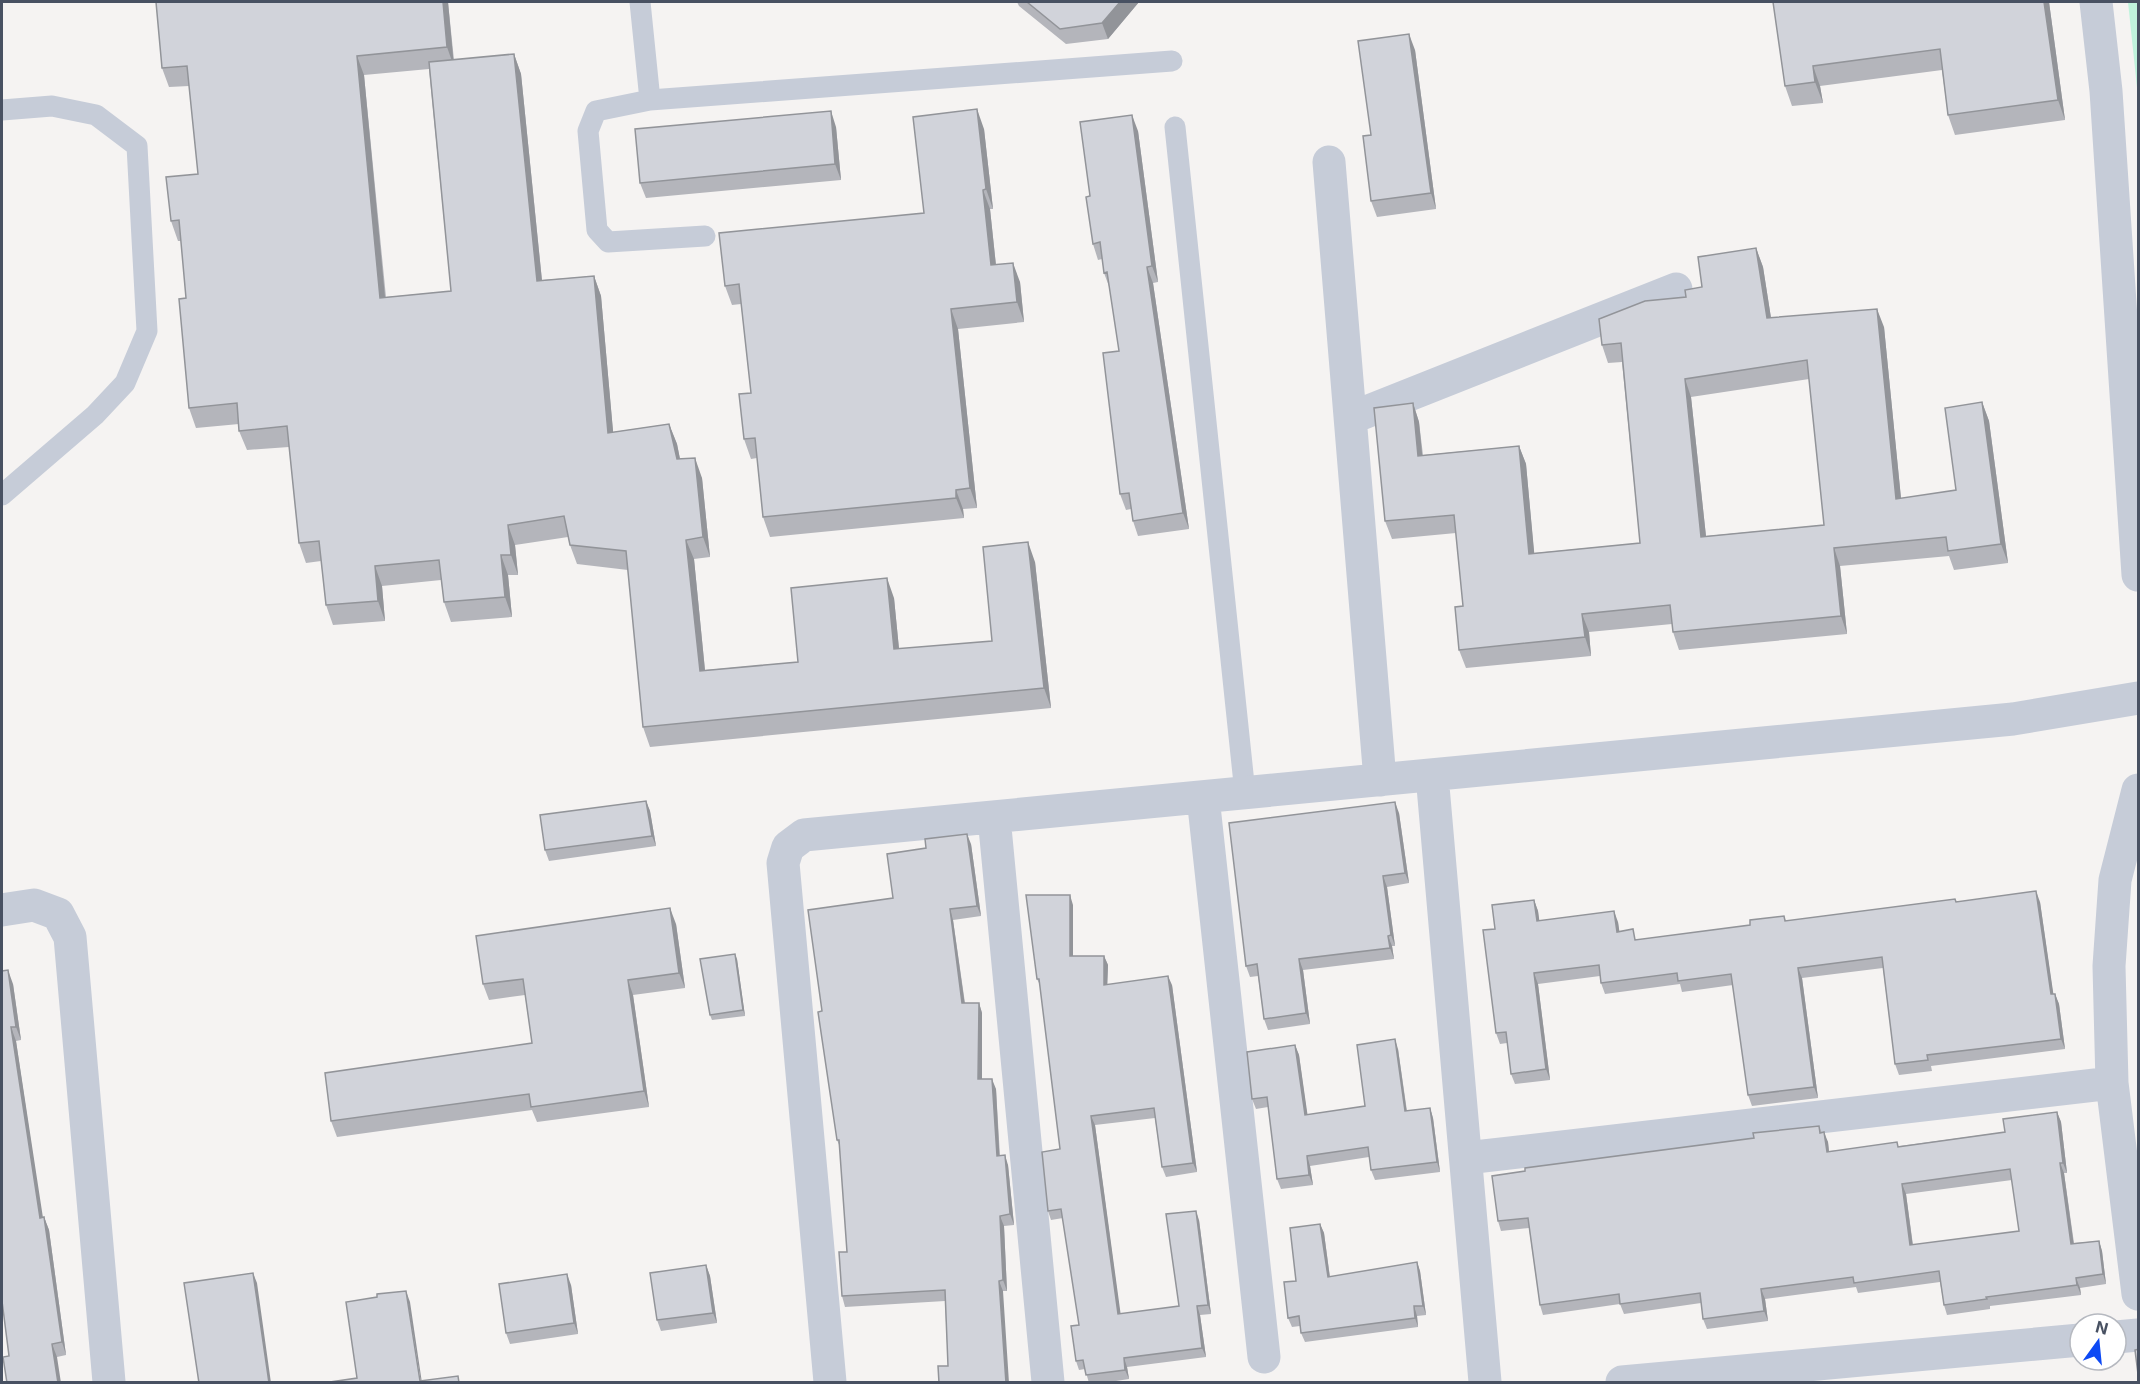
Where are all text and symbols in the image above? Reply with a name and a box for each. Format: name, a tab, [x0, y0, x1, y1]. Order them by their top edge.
north arrow	[2068, 1312, 2128, 1372]
text: N	[2093, 1316, 2110, 1339]

